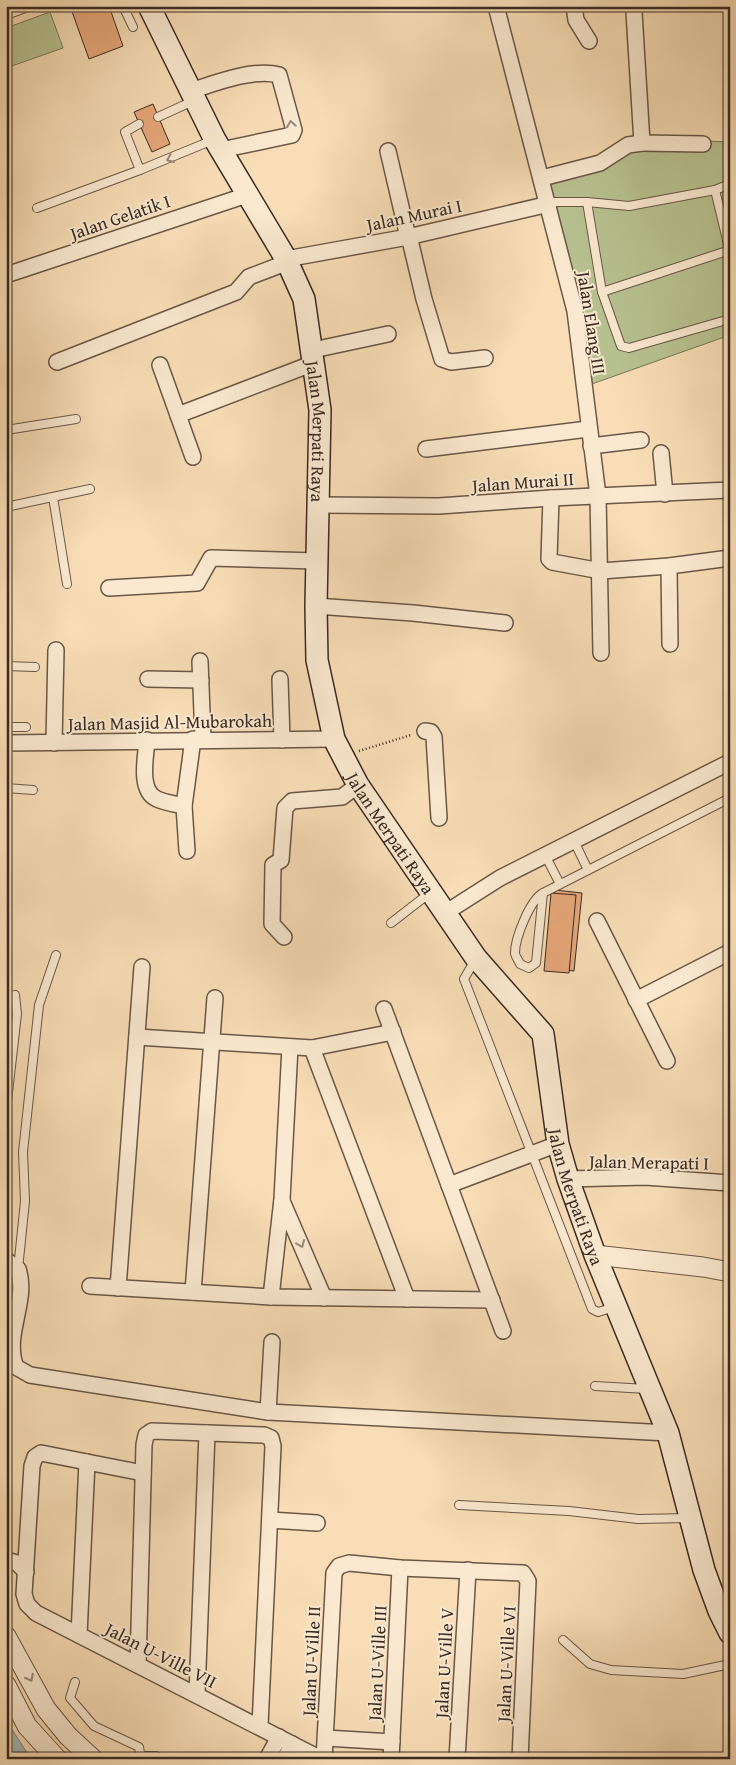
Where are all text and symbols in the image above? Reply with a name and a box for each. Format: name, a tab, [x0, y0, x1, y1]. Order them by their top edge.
one-way arrow	[287, 119, 297, 128]
one-way arrow	[166, 152, 175, 163]
street label: Jalan Gelatik I	[64, 187, 174, 247]
street label: Jalan Murai I	[362, 192, 464, 239]
street label: Jalan Elang III	[570, 267, 613, 377]
street label: Jalan Merpati Raya	[299, 357, 334, 503]
street label: Jalan Murai II	[469, 465, 575, 499]
street label: Jalan Masjid Al-Mubarokah	[66, 707, 272, 737]
street label: Jalan Merpati Raya	[339, 766, 442, 900]
street label: Jalan Merpati Raya	[542, 1125, 611, 1269]
street label: Jalan Merapati I	[587, 1147, 709, 1177]
one-way arrow	[295, 1239, 306, 1248]
street label: Jalan U-Ville III	[360, 1604, 394, 1724]
street label: Jalan U-Ville II	[295, 1605, 327, 1719]
street label: Jalan U-Ville VI	[489, 1605, 523, 1725]
street label: Jalan U-Ville V	[428, 1607, 460, 1721]
street label: Jalan U-Ville VII	[99, 1614, 222, 1695]
one-way arrow	[24, 1673, 34, 1682]

